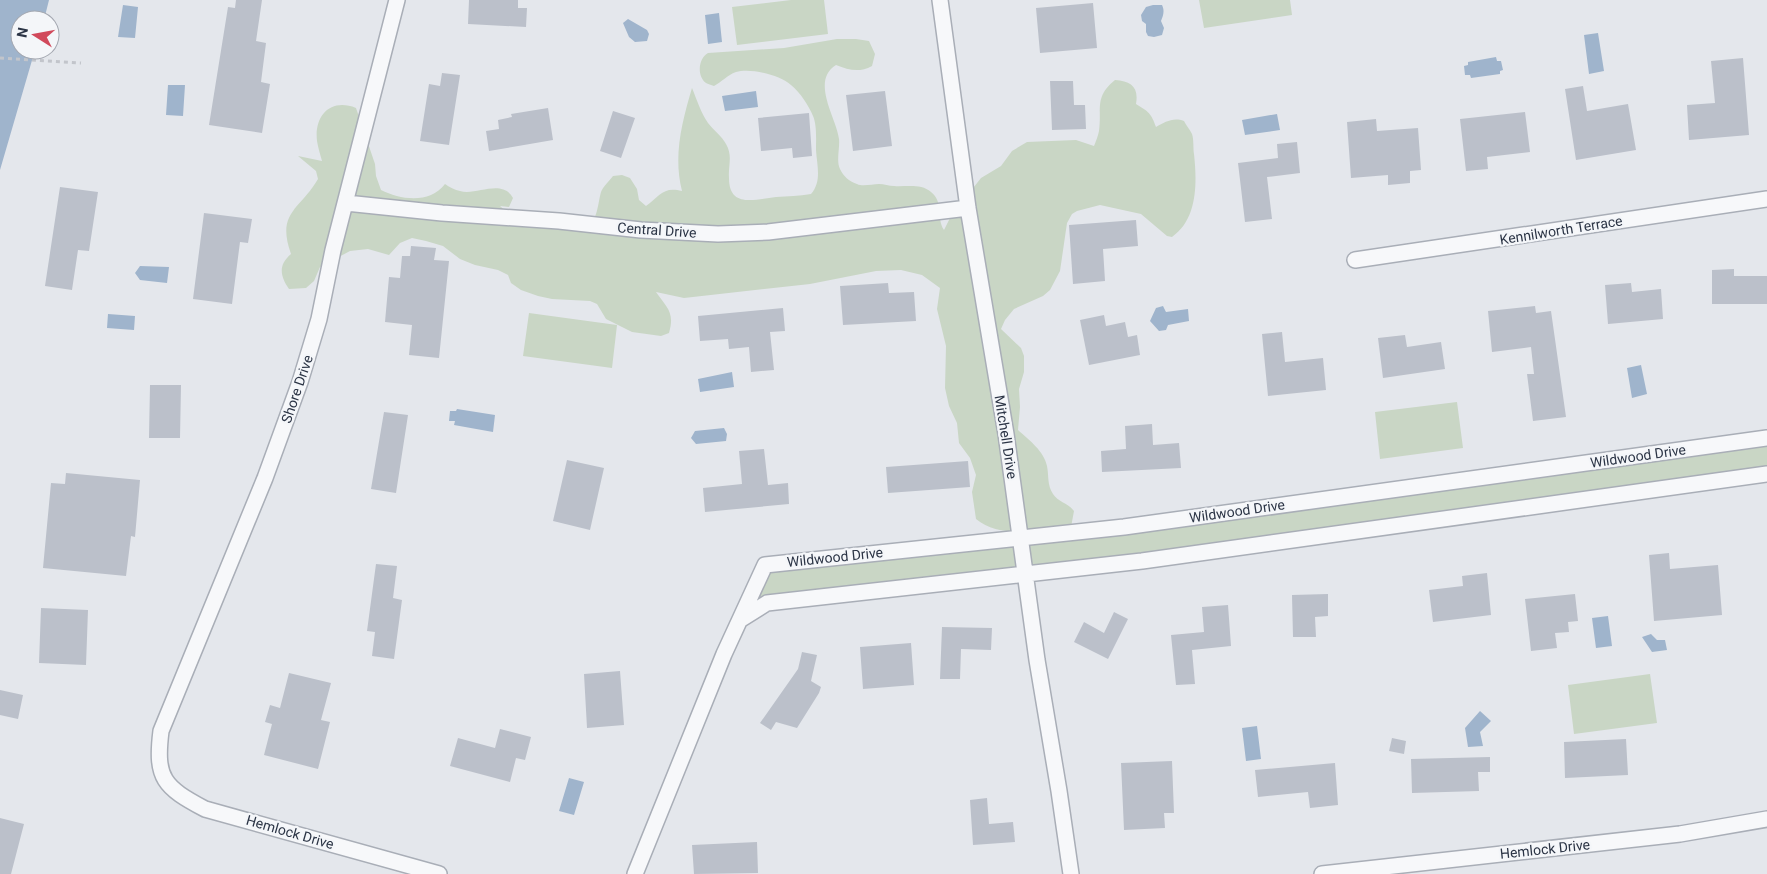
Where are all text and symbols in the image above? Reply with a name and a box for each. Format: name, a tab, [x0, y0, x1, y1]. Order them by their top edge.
north arrow	[10, 10, 60, 60]
text: N	[13, 26, 31, 39]
street label: Kennilworth Terrace	[1498, 212, 1624, 248]
street label: Central Drive	[617, 219, 697, 241]
street label: Shore Drive	[278, 353, 316, 425]
street label: Mitchell Drive	[991, 394, 1021, 480]
street label: Wildwood Drive	[1589, 441, 1687, 471]
street label: Wildwood Drive	[1188, 496, 1286, 526]
street label: Wildwood Drive	[786, 544, 884, 570]
street label: Hemlock Drive	[244, 812, 336, 852]
street label: Hemlock Drive	[1499, 836, 1591, 862]

